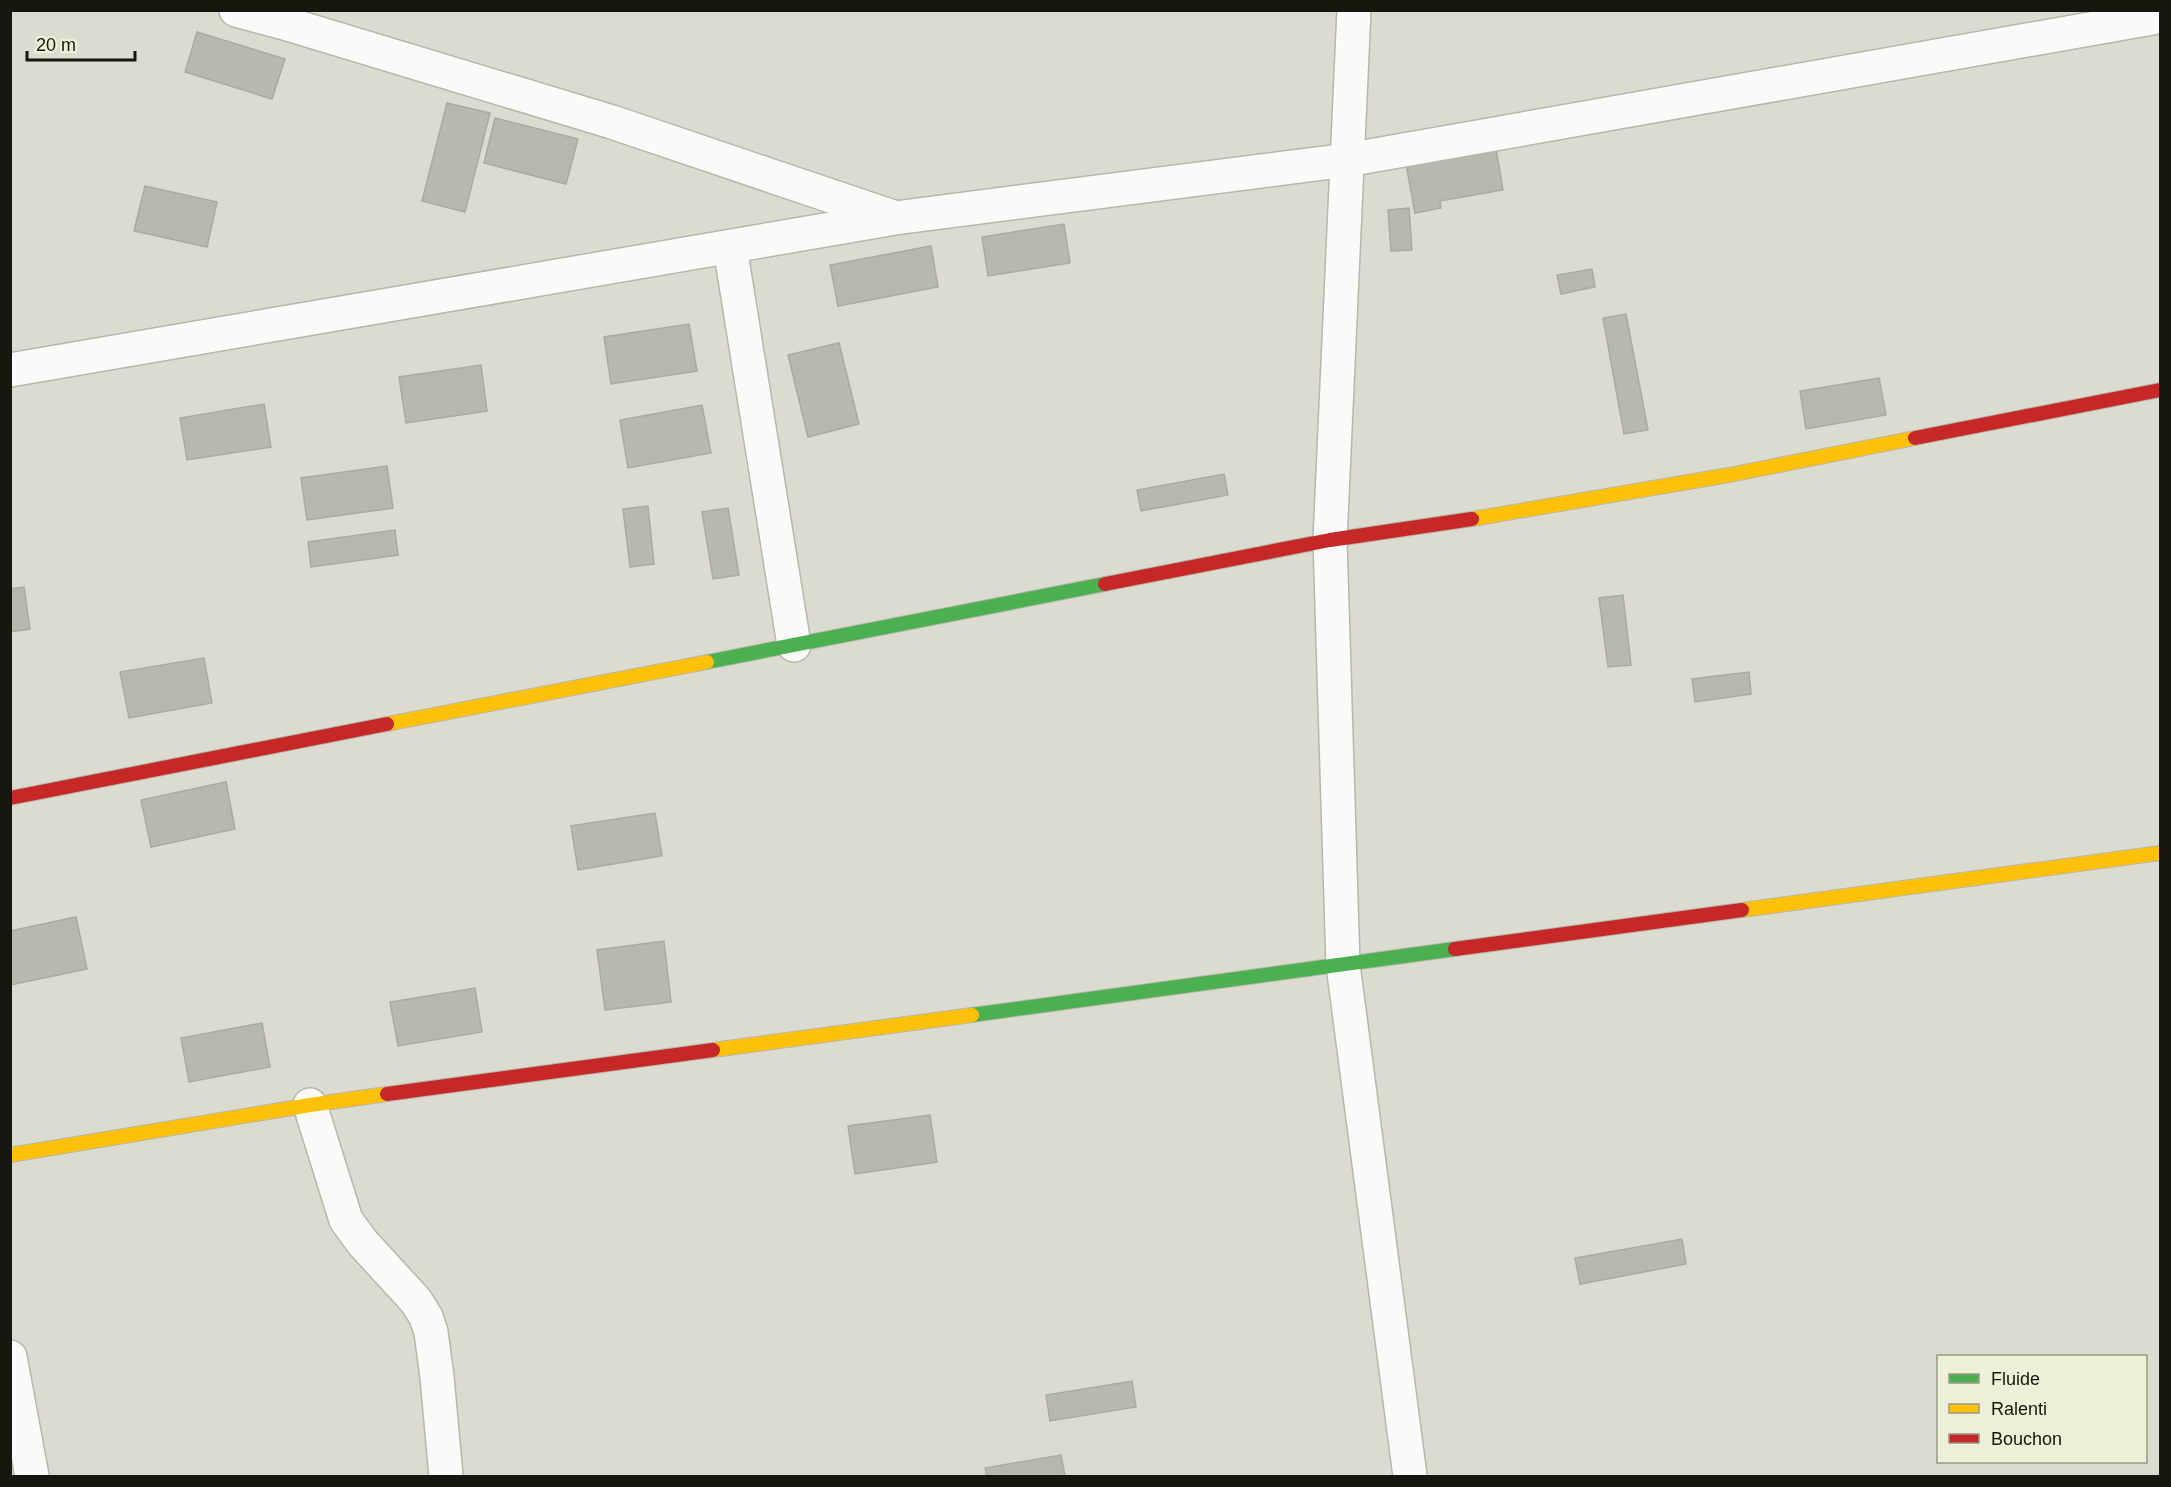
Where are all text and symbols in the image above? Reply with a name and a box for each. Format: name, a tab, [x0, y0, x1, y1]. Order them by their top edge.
scale bar	[27, 24, 135, 62]
text: 20 m	[36, 35, 76, 55]
legend	[1937, 1355, 2147, 1463]
text: Fluide	[1991, 1369, 2040, 1389]
text: Ralenti	[1991, 1399, 2047, 1419]
text: Bouchon	[1991, 1429, 2062, 1449]

